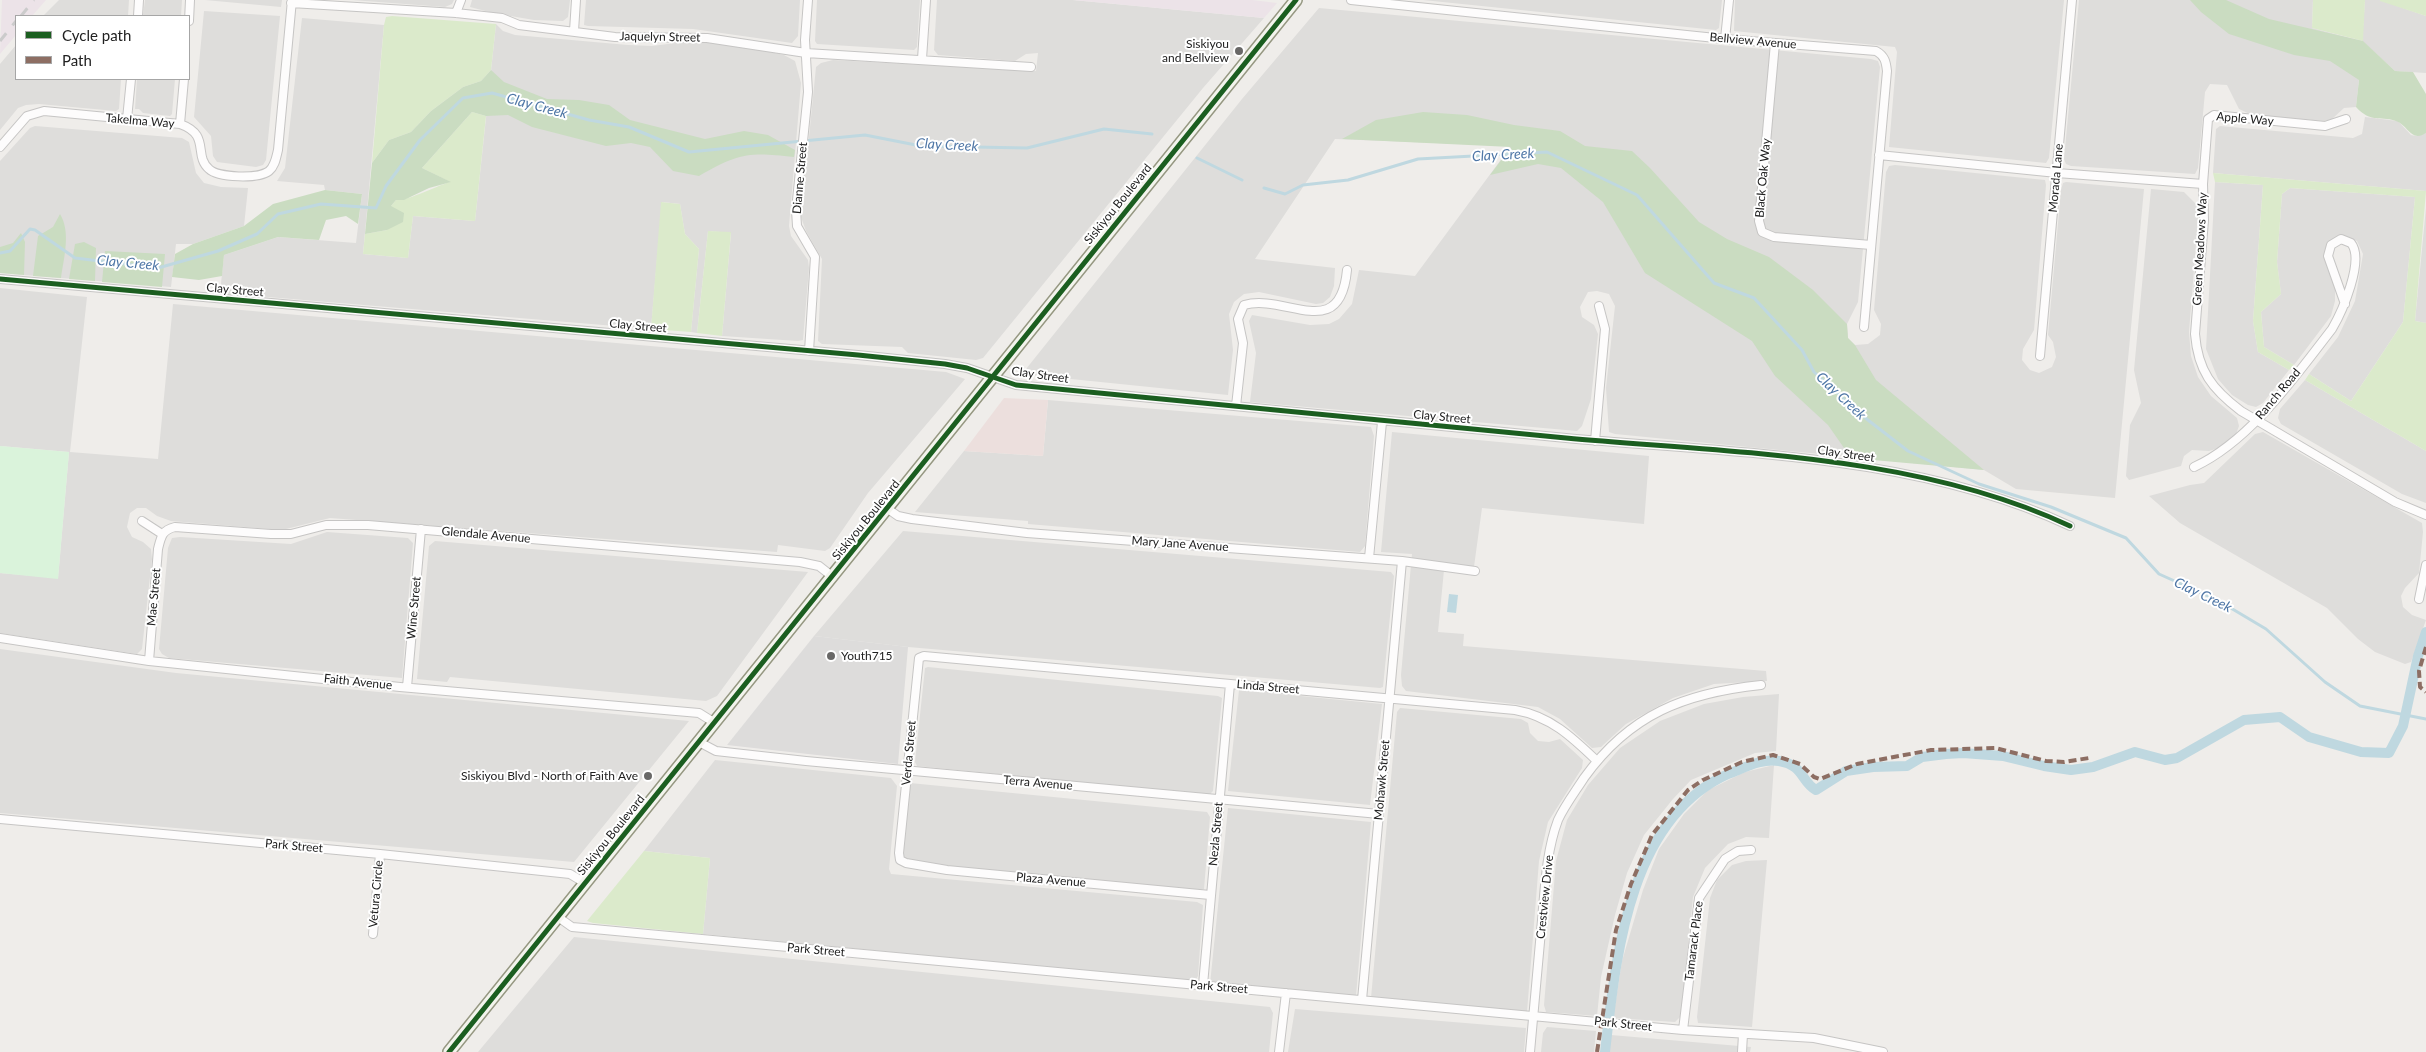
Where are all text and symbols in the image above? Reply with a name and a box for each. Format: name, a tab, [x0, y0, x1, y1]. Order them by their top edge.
legend	[15, 15, 190, 80]
text: Cycle path	[62, 26, 131, 44]
street label: Jaquelyn Street	[619, 29, 701, 45]
street label: Bellview Avenue	[1709, 30, 1797, 52]
place label: Siskiyou and Bellview	[1162, 37, 1229, 65]
marker: Siskiyou and Bellview	[1233, 45, 1245, 57]
text: Path	[62, 51, 92, 69]
water label: Clay Creek	[505, 90, 569, 122]
street label: Apple Way	[2216, 109, 2274, 129]
street label: Takelma Way	[105, 111, 175, 131]
water label: Clay Creek	[915, 135, 979, 155]
street label: Black Oak Way	[1752, 138, 1774, 218]
street label: Dianne Street	[790, 141, 810, 215]
street label: Morada Lane	[2046, 143, 2066, 213]
water label: Clay Creek	[1471, 145, 1535, 165]
street label: Siskiyou Boulevard	[1081, 161, 1155, 247]
street label: Green Meadows Way	[2190, 192, 2210, 306]
water label: Clay Creek	[96, 252, 160, 274]
street label: Clay Street	[206, 280, 264, 300]
street label: Clay Street	[609, 316, 667, 336]
street label: Clay Street	[1011, 364, 1069, 386]
street label: Ranch Road	[2252, 366, 2304, 422]
water label: Clay Creek	[1813, 369, 1869, 423]
street label: Clay Street	[1413, 407, 1471, 427]
street label: Clay Street	[1817, 443, 1875, 465]
street label: Siskiyou Boulevard	[829, 477, 903, 563]
street label: Glendale Avenue	[441, 524, 531, 546]
street label: Mary Jane Avenue	[1131, 533, 1229, 555]
street label: Mae Street	[144, 568, 164, 626]
water label: Clay Creek	[2171, 574, 2235, 616]
street label: Wine Street	[404, 576, 424, 640]
place label: Youth715	[841, 649, 893, 663]
marker: Youth715	[825, 650, 837, 662]
street label: Faith Avenue	[323, 671, 393, 693]
street label: Linda Street	[1236, 677, 1300, 697]
street label: Verda Street	[899, 720, 919, 786]
street label: Mohawk Street	[1371, 739, 1393, 821]
place label: Siskiyou Blvd - North of Faith Ave	[461, 769, 638, 783]
marker: Siskiyou Blvd - North of Faith Ave	[642, 770, 654, 782]
street label: Terra Avenue	[1003, 773, 1073, 793]
street label: Siskiyou Boulevard	[574, 792, 648, 878]
street label: Nezla Street	[1206, 801, 1226, 867]
street label: Park Street	[264, 836, 324, 856]
street label: Crestview Drive	[1533, 854, 1557, 940]
street label: Vetura Circle	[366, 860, 386, 928]
street label: Plaza Avenue	[1015, 870, 1087, 890]
street label: Tamarack Place	[1682, 900, 1706, 982]
street label: Park Street	[786, 940, 846, 960]
street label: Park Street	[1189, 977, 1249, 997]
street label: Park Street	[1593, 1014, 1653, 1034]

